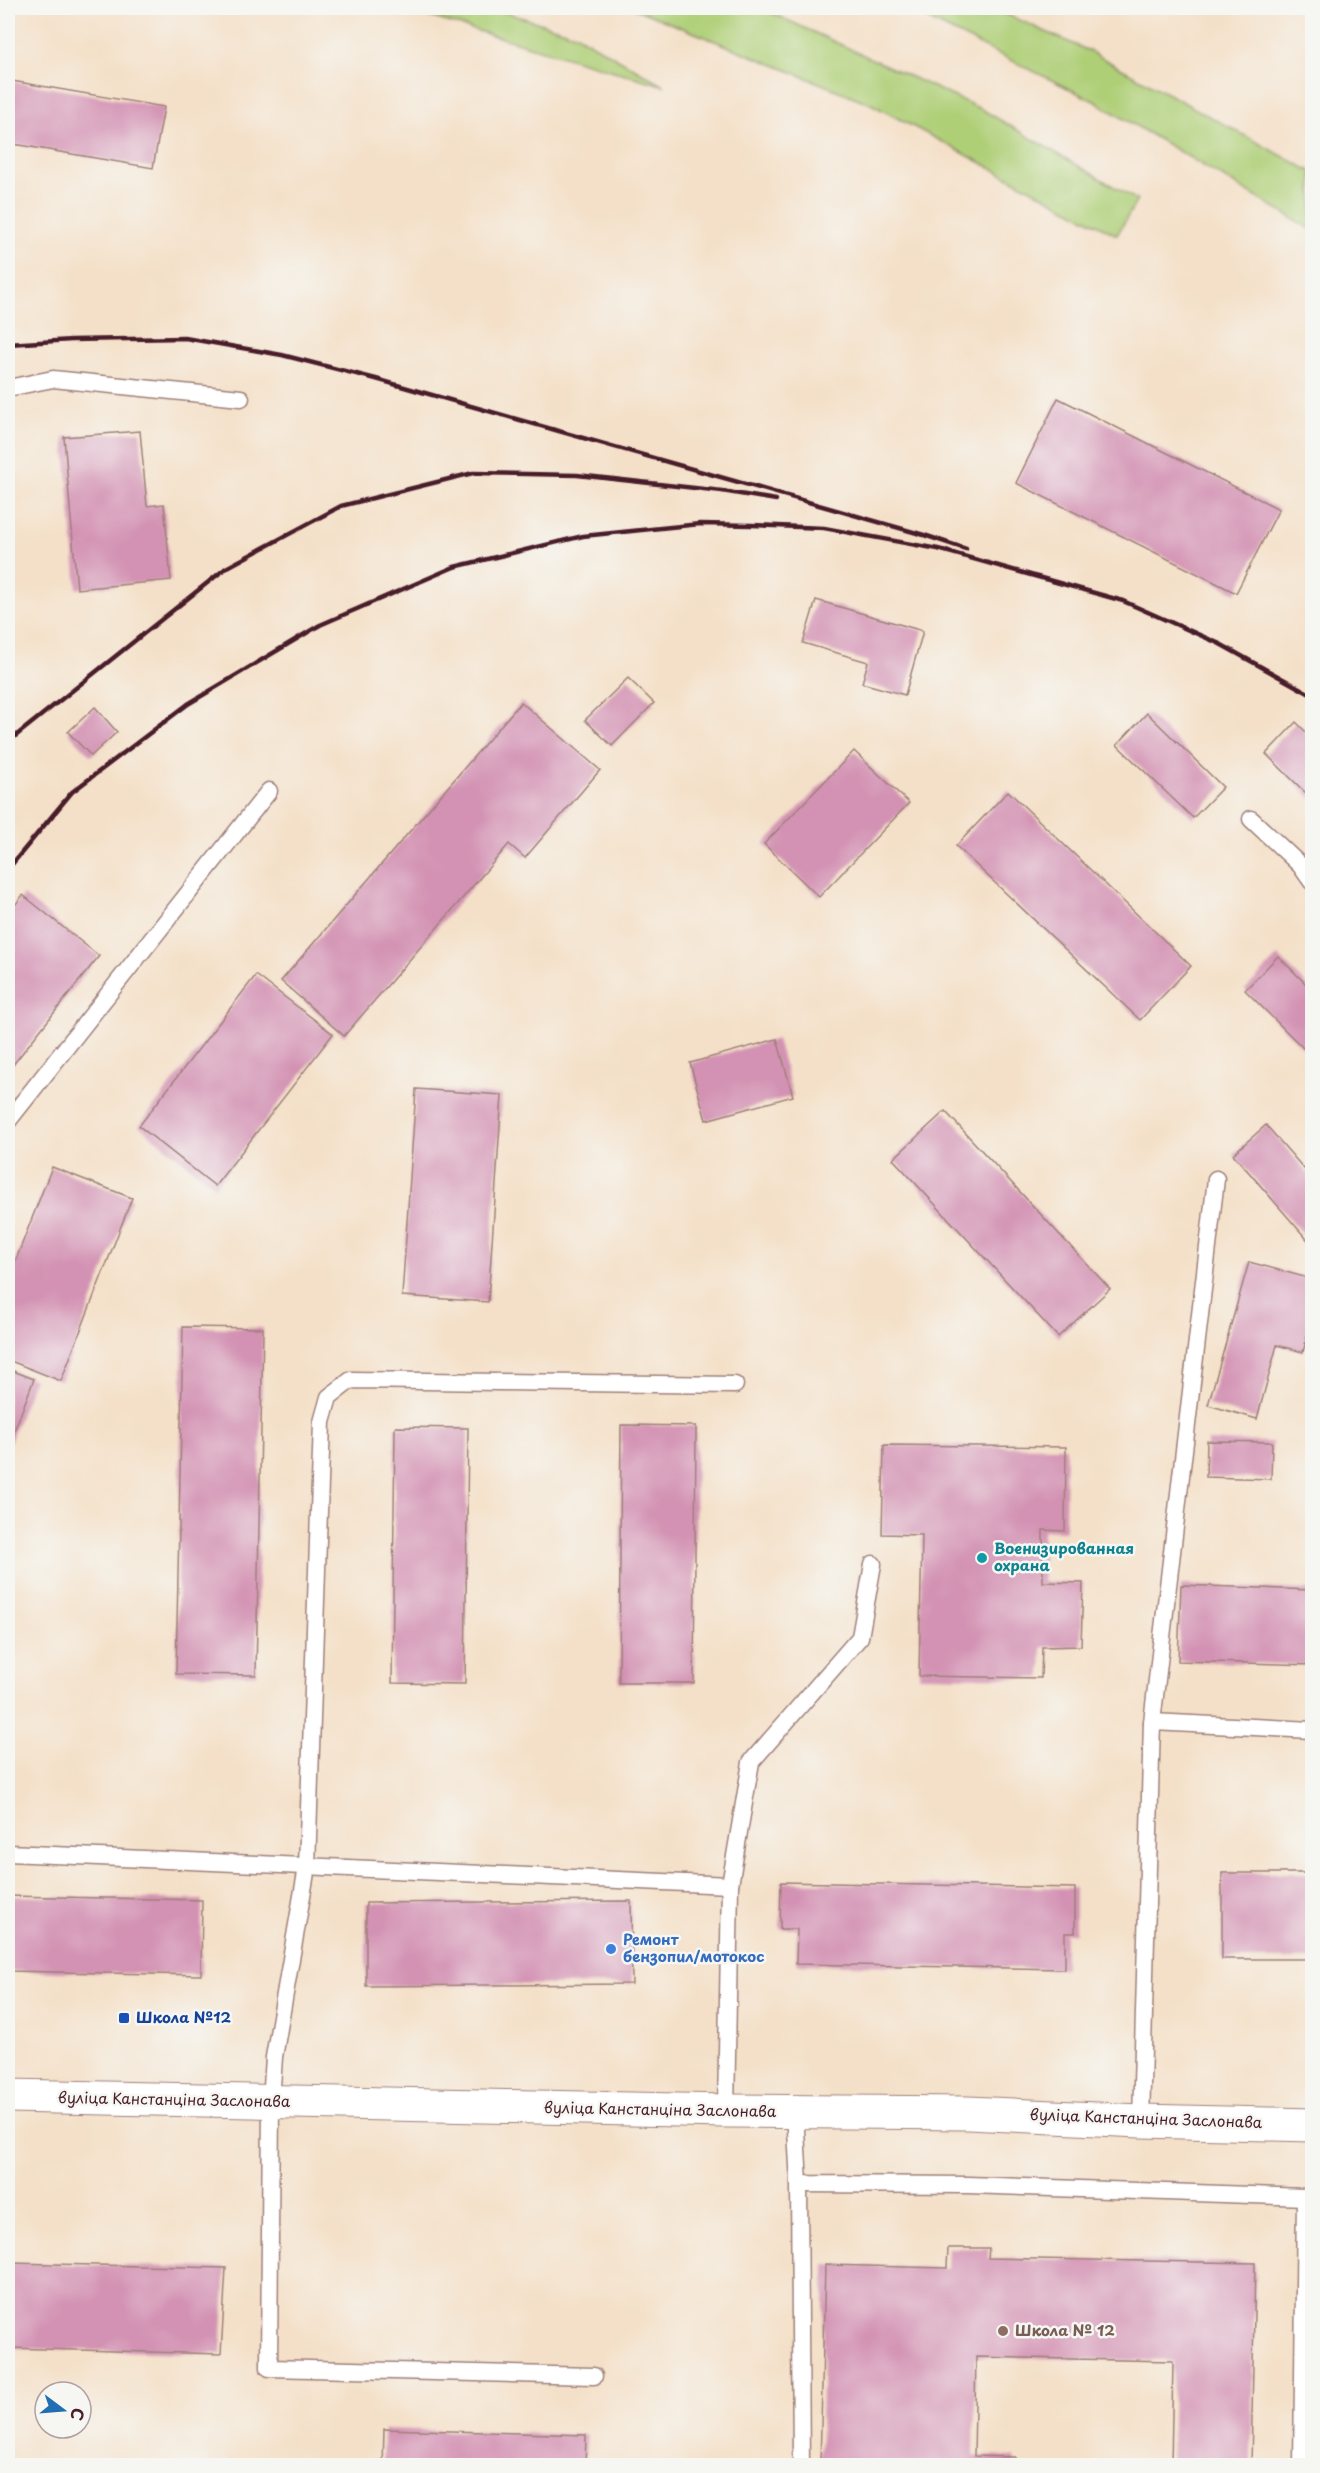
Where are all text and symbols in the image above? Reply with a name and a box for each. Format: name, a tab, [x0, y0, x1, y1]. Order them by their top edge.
place label: Военизированная охрана	[994, 1536, 1134, 1576]
marker: Военизированная охрана	[975, 1551, 989, 1565]
place label: Ремонт бензопил/мотокос	[623, 1927, 765, 1967]
marker: Ремонт бензопил/мотокос	[604, 1942, 618, 1956]
place label: Школа №12	[136, 2005, 231, 2028]
marker: Школа №12	[117, 2011, 131, 2025]
street label: вуліца Канстанціна Заслонава	[58, 2085, 291, 2112]
street label: вуліца Канстанціна Заслонава	[544, 2095, 777, 2122]
street label: вуліца Канстанціна Заслонава	[1029, 2102, 1263, 2133]
place label: Школа № 12	[1015, 2318, 1115, 2341]
marker: Школа № 12	[996, 2324, 1010, 2338]
north arrow	[33, 2380, 93, 2440]
text: С	[65, 2405, 92, 2424]

